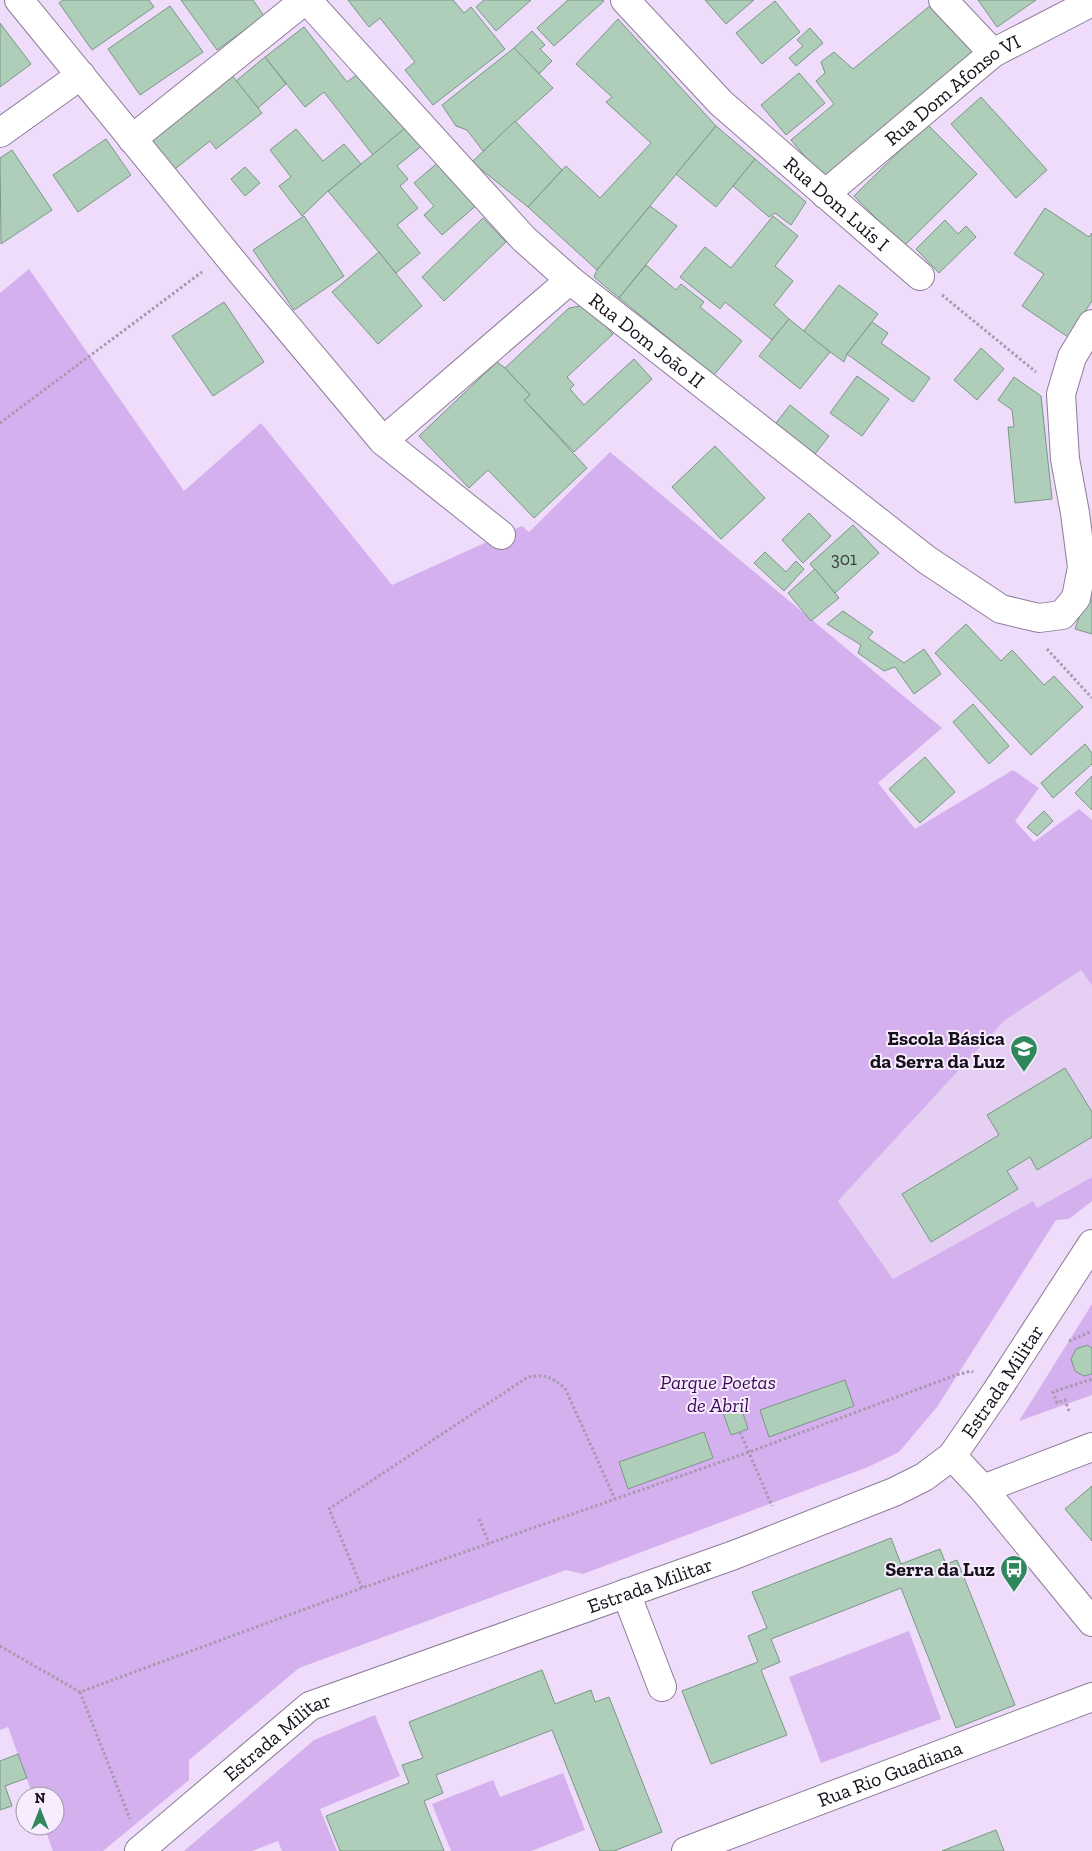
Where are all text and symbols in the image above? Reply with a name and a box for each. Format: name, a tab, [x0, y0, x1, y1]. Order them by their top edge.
street label: Rua Dom Afonso VI	[880, 29, 1024, 151]
street label: Rua Dom Luís I	[779, 151, 894, 256]
street label: Rua Dom João II	[584, 288, 709, 393]
house number: 301	[831, 548, 857, 570]
place label: Escola Básica da Serra da Luz	[870, 1026, 1005, 1073]
school or university icon: Escola Básica da Serra da Luz	[1009, 1034, 1039, 1073]
street label: Estrada Militar	[956, 1320, 1049, 1442]
park label: Parque Poetas de Abril	[660, 1370, 776, 1417]
street label: Estrada Militar	[584, 1552, 716, 1618]
bus stop icon: Serra da Luz	[999, 1554, 1029, 1593]
place label: Serra da Luz	[885, 1557, 995, 1581]
street label: Estrada Militar	[219, 1688, 334, 1786]
street label: Rua Rio Guadiana	[814, 1735, 966, 1812]
north arrow	[15, 1786, 65, 1836]
text: N	[35, 1790, 46, 1807]

